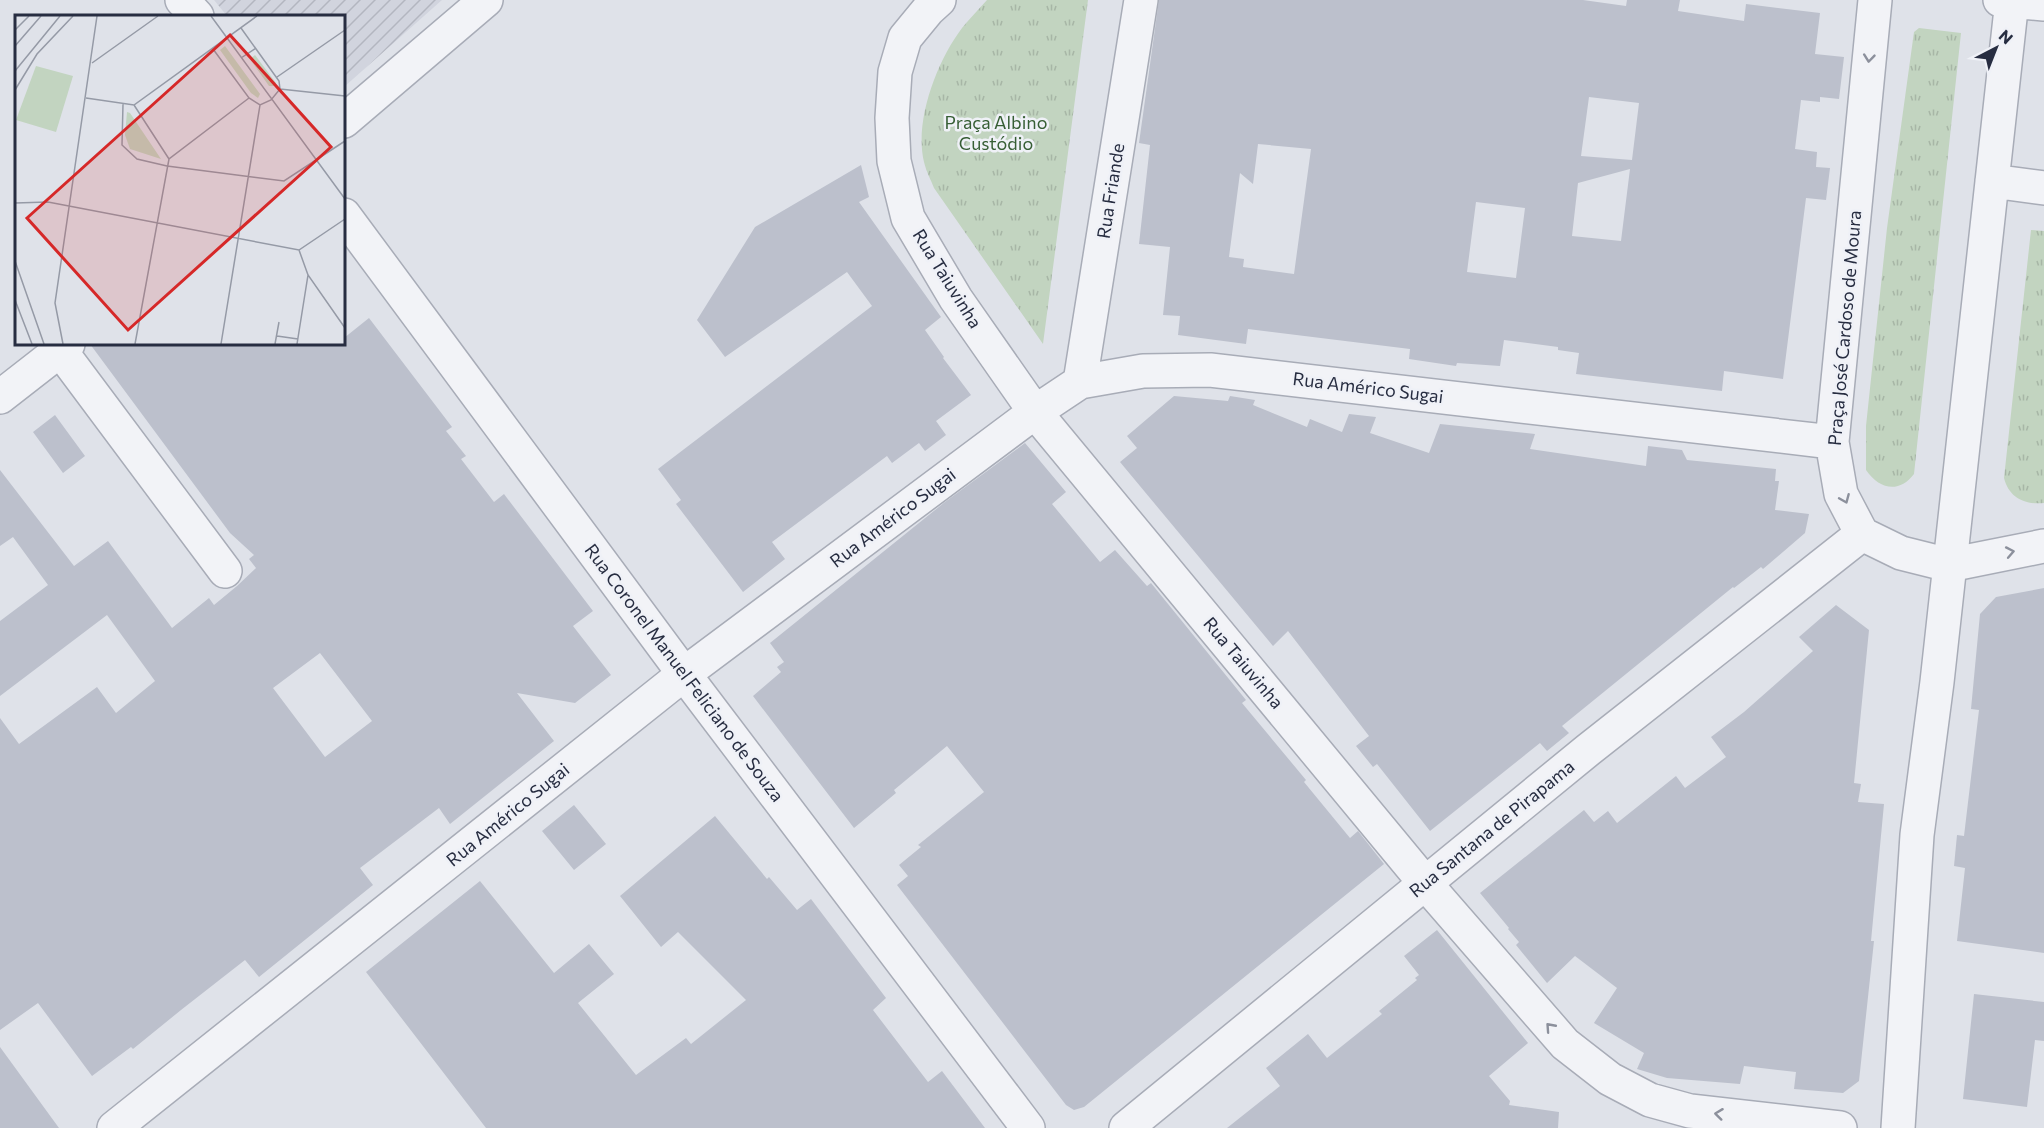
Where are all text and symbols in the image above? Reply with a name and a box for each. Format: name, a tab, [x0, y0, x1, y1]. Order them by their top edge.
inset map	[15, 15, 345, 345]
north arrow	[1966, 18, 2026, 78]
text: N	[1996, 25, 2017, 48]
one-way arrow	[1863, 54, 1876, 63]
park label: Praça Albino Custódio	[945, 111, 1047, 154]
street label: Rua Friande	[1092, 142, 1128, 240]
street label: Praça José Cardoso de Moura	[1823, 209, 1865, 447]
street label: Rua Taiuvinha	[909, 225, 987, 332]
street label: Rua Américo Sugai	[1291, 367, 1445, 407]
street label: Rua Américo Sugai	[825, 463, 960, 572]
one-way arrow	[1838, 493, 1850, 504]
street label: Rua Coronel Manuel Feliciano de Souza	[581, 539, 789, 806]
one-way arrow	[2005, 546, 2015, 559]
street label: Rua Taiuvinha	[1199, 612, 1288, 713]
street label: Rua Santana de Pirapama	[1404, 755, 1578, 902]
street label: Rua Américo Sugai	[442, 758, 573, 871]
one-way arrow	[1546, 1024, 1557, 1034]
one-way arrow	[1715, 1108, 1724, 1121]

